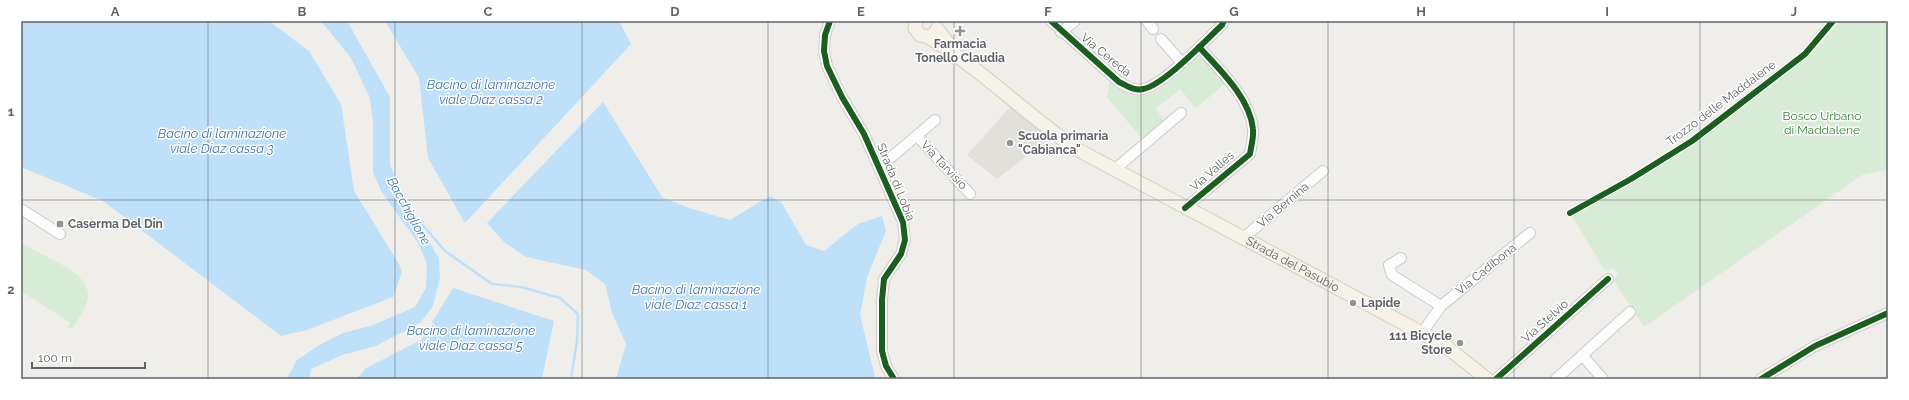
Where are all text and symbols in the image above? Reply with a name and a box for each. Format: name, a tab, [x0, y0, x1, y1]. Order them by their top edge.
text: A	[111, 4, 120, 19]
text: B	[298, 4, 307, 19]
text: C	[484, 4, 493, 19]
text: D	[670, 4, 680, 19]
text: E	[857, 4, 865, 19]
text: F	[1044, 4, 1052, 19]
text: G	[1229, 4, 1239, 19]
text: H	[1416, 4, 1426, 19]
text: I	[1605, 4, 1609, 19]
text: J	[1791, 4, 1797, 19]
marker: Farmacia Tonello Claudia	[955, 26, 965, 36]
street label: Via Cereda	[1078, 30, 1134, 80]
place label: Farmacia Tonello Claudia	[915, 37, 1005, 65]
street label: Trozzo delle Maddalene	[1664, 57, 1778, 149]
water label: Bacino di laminazione viale Diaz cassa 2	[427, 77, 555, 107]
text: 1	[8, 104, 15, 119]
park label: Bosco Urbano di Maddalene	[1783, 109, 1861, 137]
water label: Bacino di laminazione viale Diaz cassa 3	[158, 126, 286, 156]
place label: Scuola primaria "Cabianca"	[1018, 129, 1108, 157]
street label: Via Tarvisio	[918, 138, 970, 192]
marker: Scuola primaria "Cabianca"	[1005, 138, 1015, 148]
street label: Strada di Lobia	[874, 141, 918, 223]
street label: Via Valles	[1187, 148, 1237, 194]
water label: Bacchiglione	[384, 174, 434, 248]
street label: Via Bernina	[1254, 179, 1312, 231]
place label: Caserma Del Din	[68, 217, 163, 231]
marker: Caserma Del Din	[55, 219, 65, 229]
street label: Strada del Pasubio	[1244, 234, 1342, 295]
street label: Via Cadibona	[1453, 240, 1519, 298]
text: 2	[7, 282, 15, 297]
water label: Bacino di laminazione viale Diaz cassa 1	[632, 282, 760, 312]
place label: Lapide	[1361, 296, 1401, 310]
street label: Via Stelvio	[1519, 296, 1571, 346]
marker: Lapide	[1348, 298, 1358, 308]
water label: Bacino di laminazione viale Diaz cassa 5	[407, 323, 535, 353]
place label: 111 Bicycle Store	[1389, 329, 1452, 357]
marker: 111 Bicycle Store	[1455, 338, 1465, 348]
scale bar	[32, 344, 145, 370]
text: 100 m	[38, 351, 72, 365]

